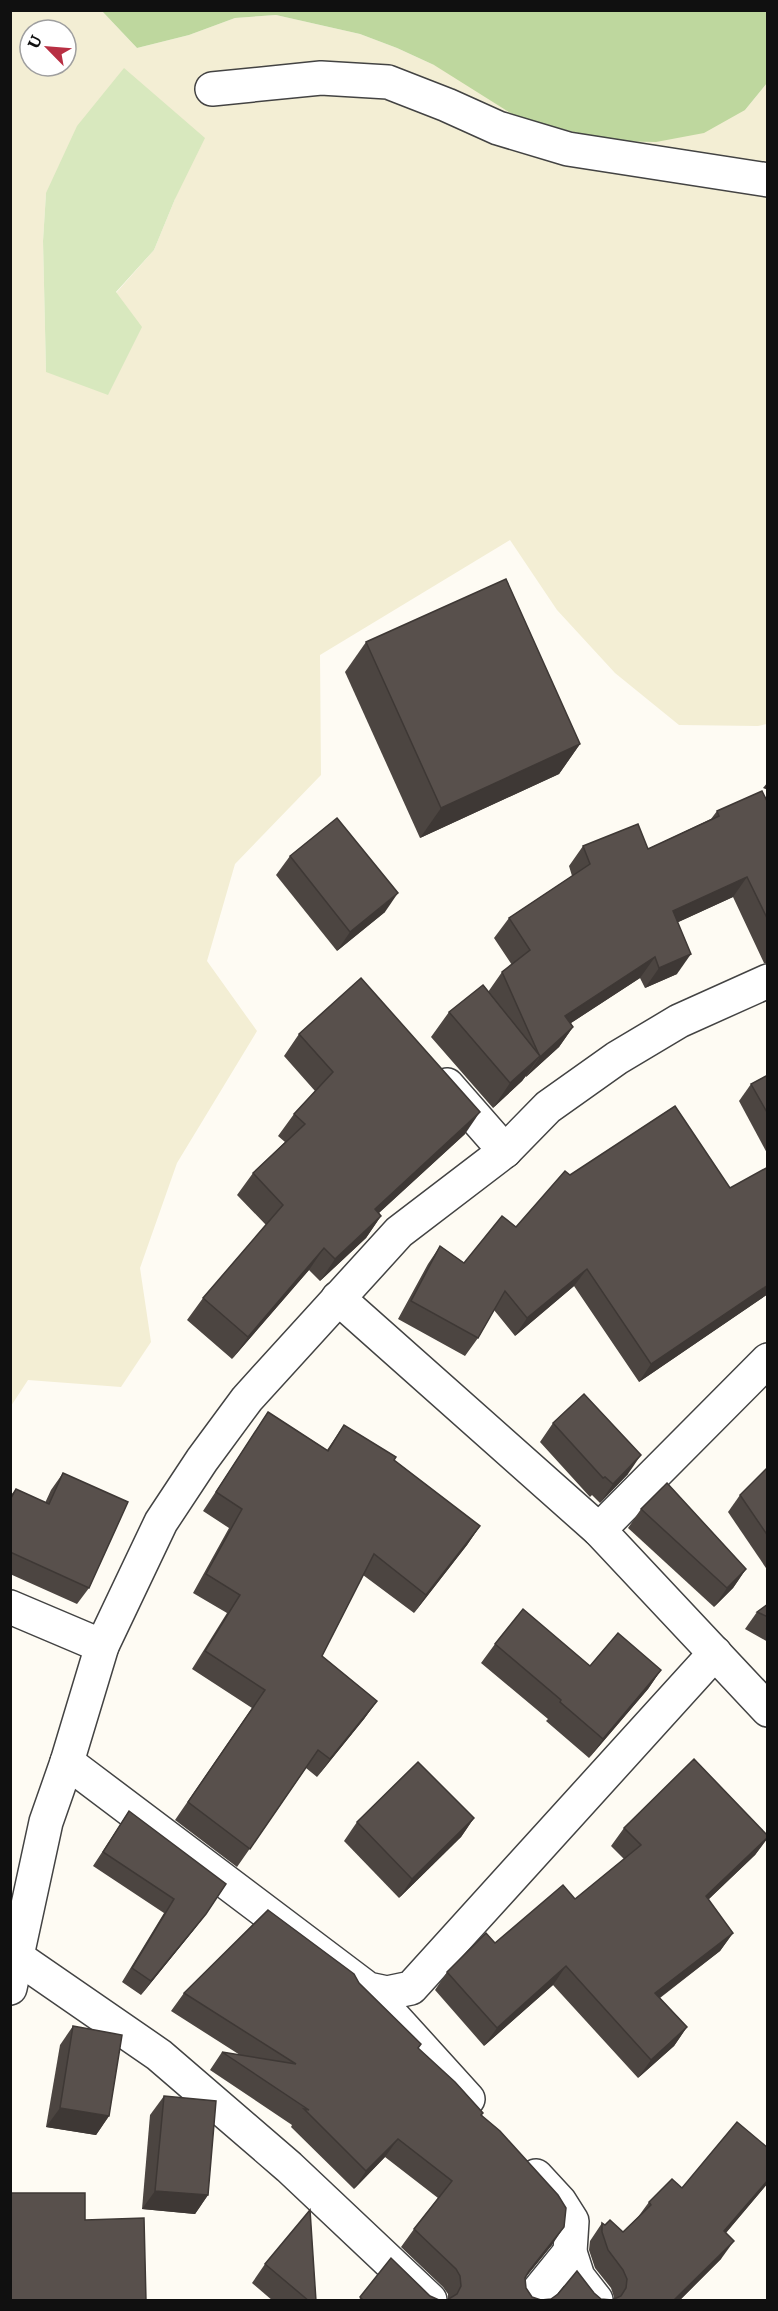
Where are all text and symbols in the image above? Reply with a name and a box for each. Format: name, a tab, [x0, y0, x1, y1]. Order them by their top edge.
north arrow	[18, 18, 78, 78]
text: U	[20, 30, 47, 52]

